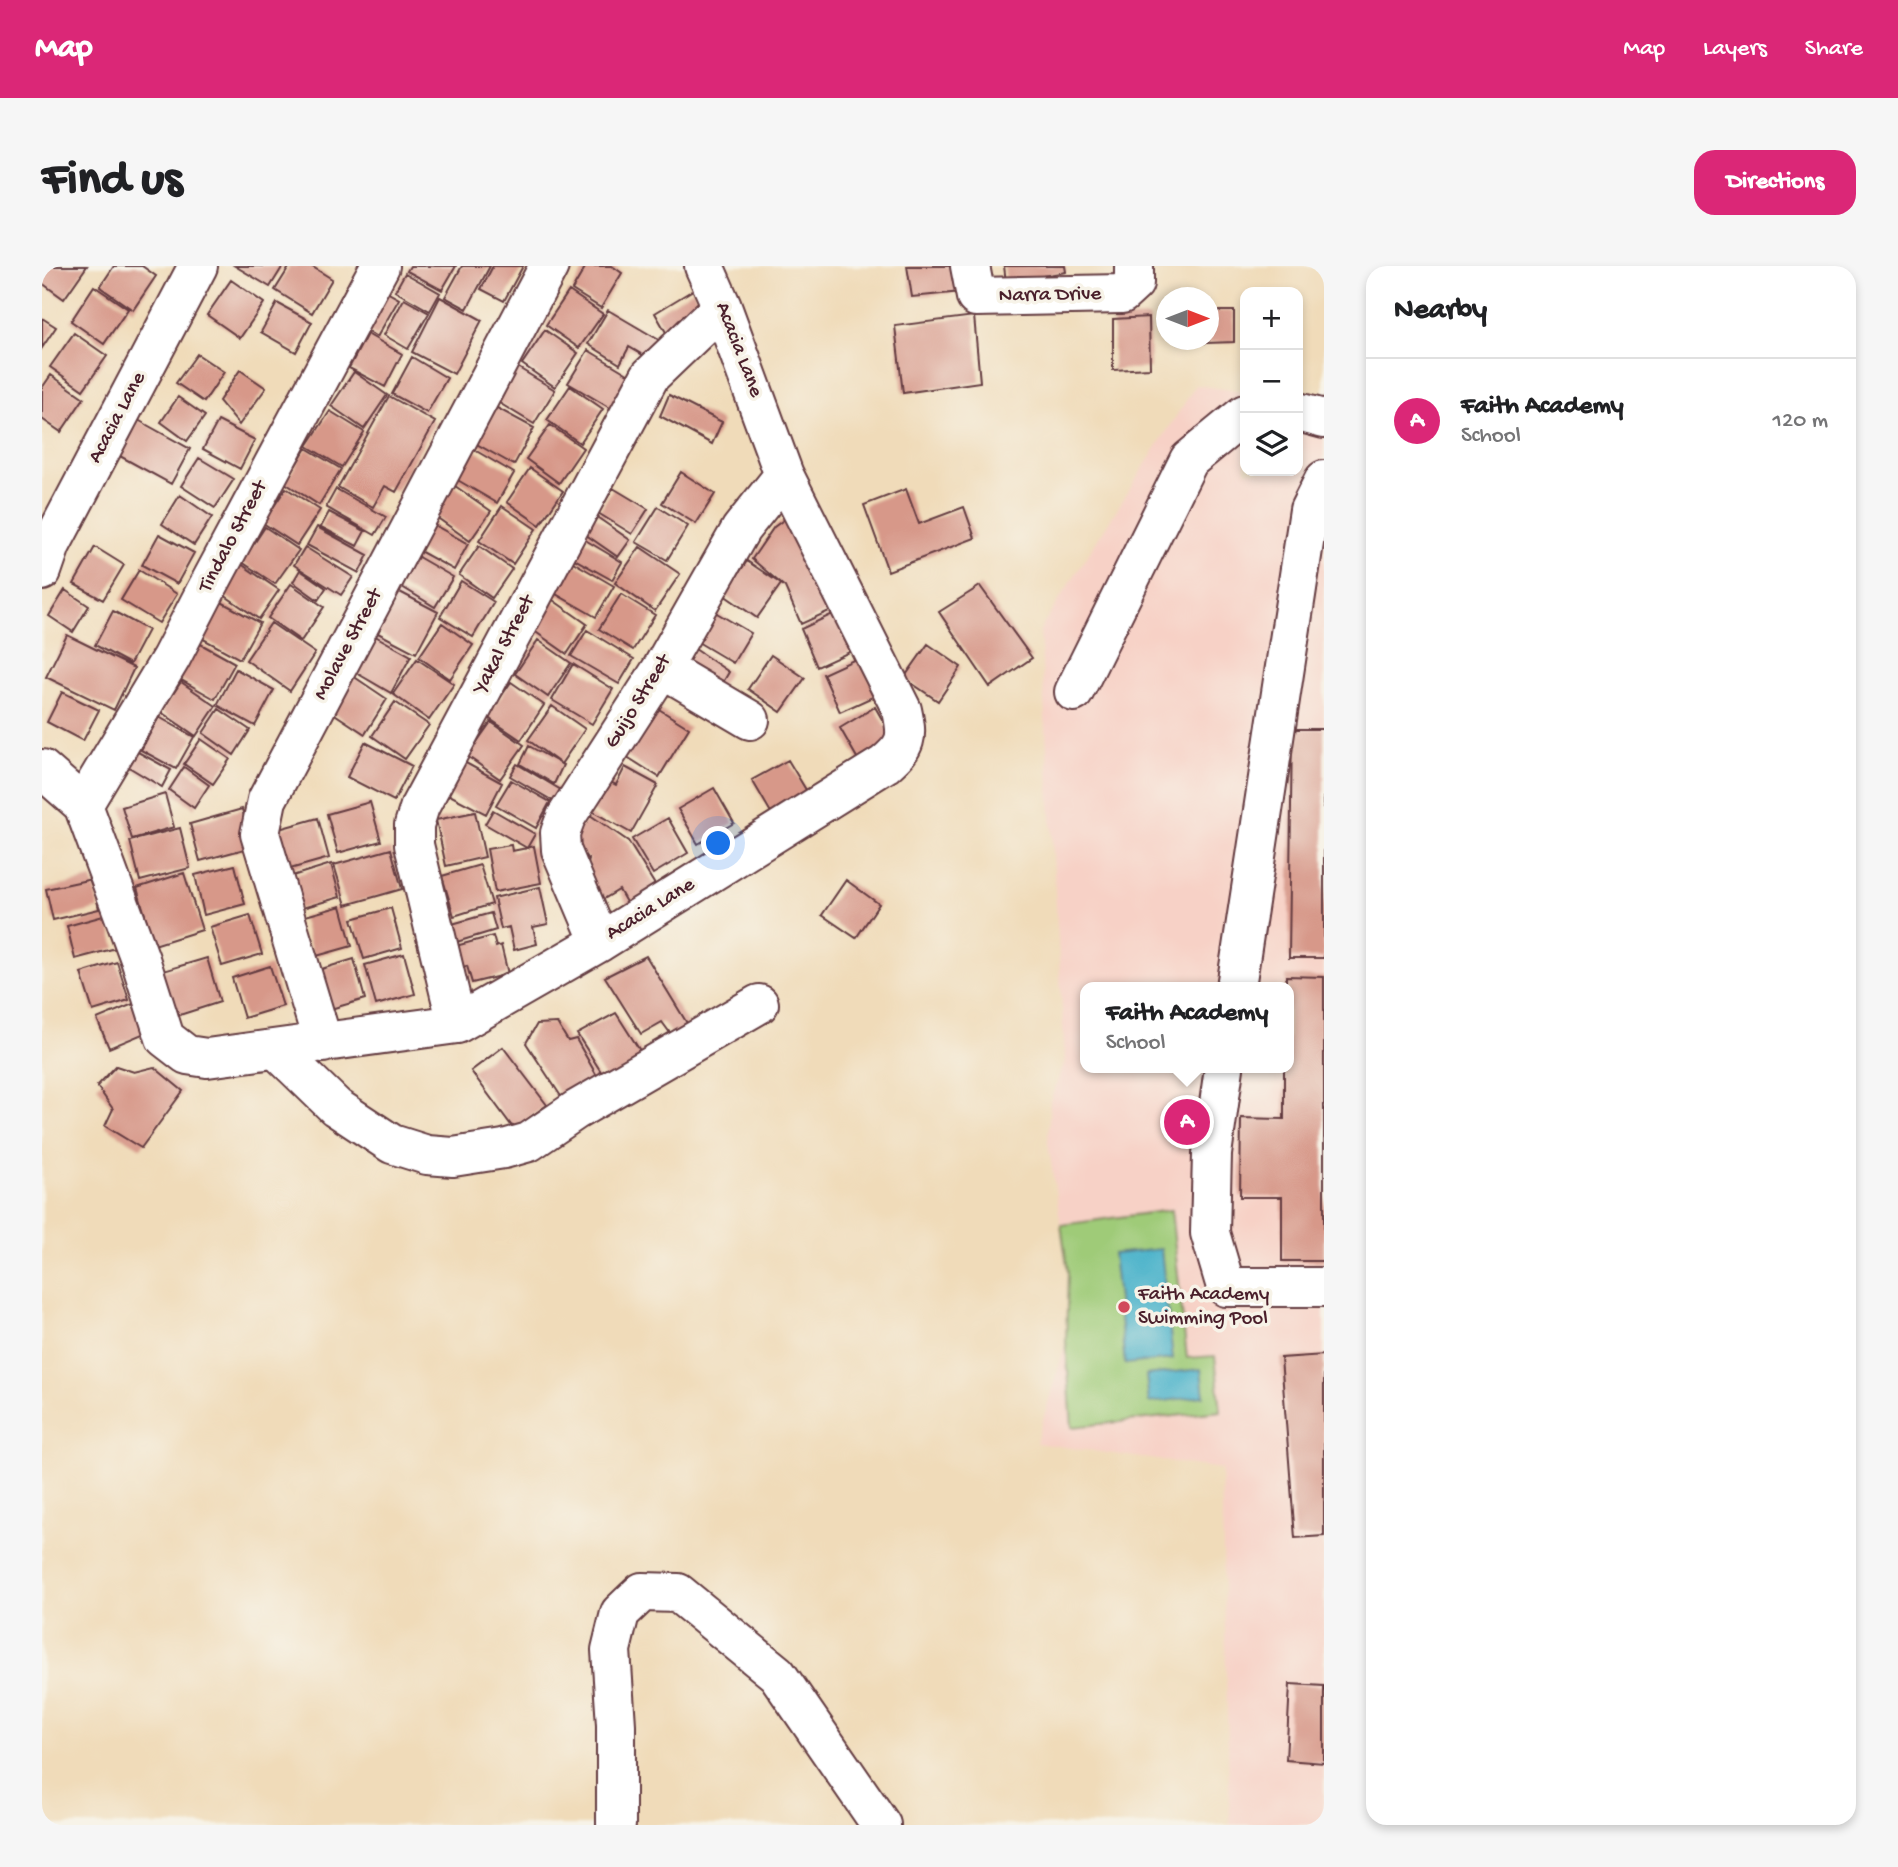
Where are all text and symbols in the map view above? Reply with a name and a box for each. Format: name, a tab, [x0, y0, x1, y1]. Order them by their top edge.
text: Map	[35, 30, 92, 68]
text: Map	[1623, 35, 1665, 64]
text: Layers	[1703, 35, 1767, 64]
text: Share	[1805, 35, 1863, 64]
button: Directions	[1694, 150, 1856, 215]
text: Find us	[42, 153, 182, 211]
street label: Narra Drive	[998, 283, 1103, 309]
north arrow	[1156, 287, 1219, 350]
map controls	[1240, 287, 1303, 476]
button: +	[1240, 287, 1303, 350]
text: Nearby	[1394, 294, 1487, 329]
street label: Acacia Lane	[708, 299, 768, 402]
button: −	[1240, 350, 1303, 413]
street label: Acacia Lane	[84, 367, 153, 468]
text: Faith Academy	[1461, 392, 1624, 423]
text: A	[1410, 408, 1424, 435]
text: 120 m	[1773, 408, 1828, 435]
button: layers	[1240, 413, 1303, 476]
text: School	[1461, 423, 1521, 450]
street label: Tindalo Street	[194, 475, 275, 598]
street label: Molave Street	[309, 583, 390, 705]
street label: Yakal Street	[468, 589, 543, 700]
street label: Guijo Street	[600, 649, 679, 753]
your location	[701, 826, 735, 860]
street label: Acacia Lane	[602, 872, 701, 947]
popup	[1080, 982, 1294, 1073]
text: Faith Academy	[1106, 999, 1268, 1030]
text: School	[1106, 1030, 1165, 1057]
pin: A	[1164, 1096, 1210, 1148]
place label: Faith Academy Swimming Pool	[1137, 1283, 1269, 1332]
marker: Faith Academy Swimming Pool	[1116, 1299, 1132, 1315]

